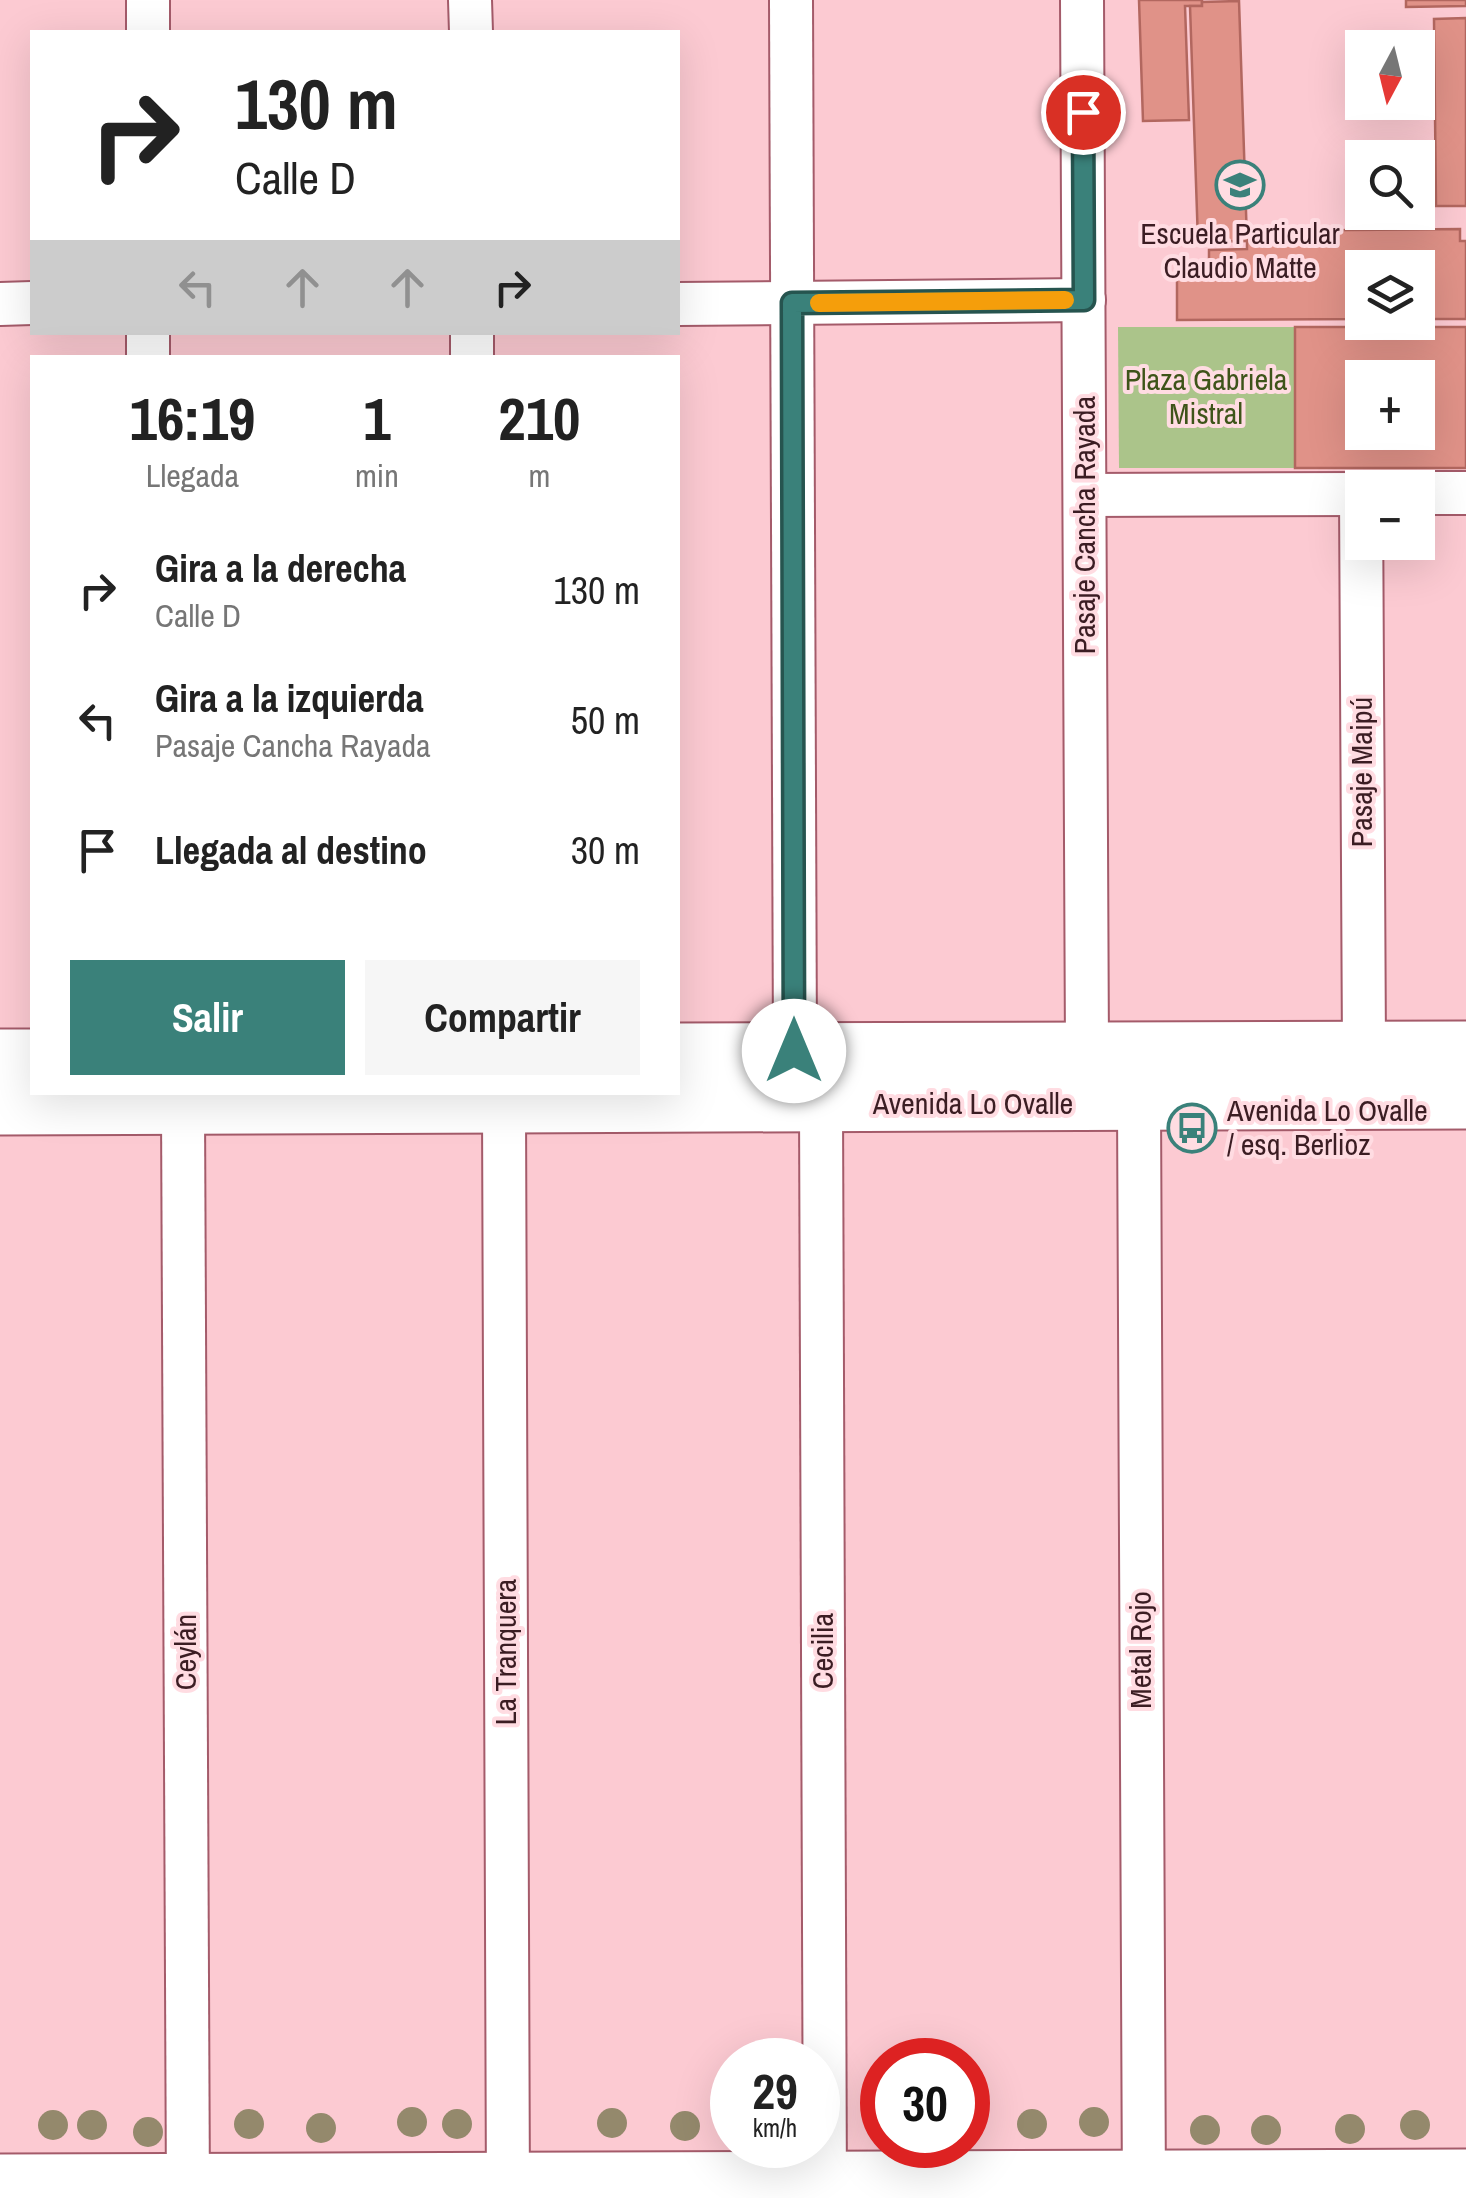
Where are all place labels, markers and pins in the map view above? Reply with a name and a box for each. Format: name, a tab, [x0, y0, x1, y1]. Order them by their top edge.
pin	[1041, 70, 1126, 155]
school or university icon: Escuela Particular Claudio Matte	[1214, 159, 1266, 211]
place label: Escuela Particular Claudio Matte	[1140, 213, 1341, 287]
place label: Avenida Lo Ovalle / esq. Berlioz	[1226, 1090, 1428, 1164]
bus stop icon: Avenida Lo Ovalle / esq. Berlioz	[1166, 1102, 1218, 1154]

